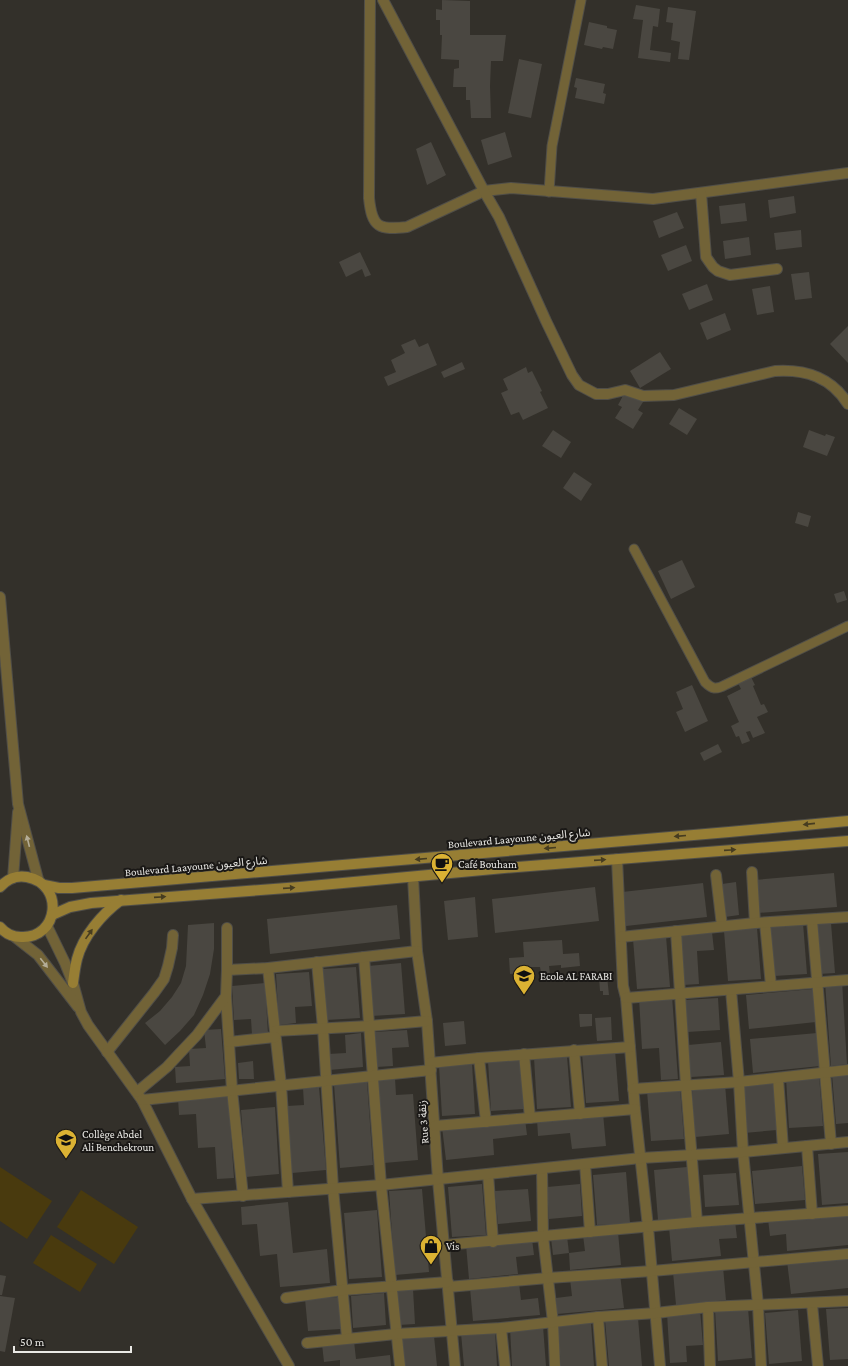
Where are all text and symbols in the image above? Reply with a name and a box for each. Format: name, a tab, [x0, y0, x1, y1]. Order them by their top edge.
one-way arrow	[803, 821, 815, 828]
street label: Boulevard Laayoune شارع العيون	[447, 826, 591, 852]
one-way arrow	[674, 833, 686, 840]
one-way arrow	[25, 835, 31, 847]
one-way arrow	[544, 844, 556, 851]
one-way arrow	[724, 847, 736, 853]
cafe icon: Café Bouham	[429, 851, 455, 884]
street label: Boulevard Laayoune شارع العيون	[124, 854, 268, 880]
one-way arrow	[415, 855, 427, 862]
one-way arrow	[594, 857, 606, 864]
place label: Café Bouham	[458, 858, 517, 870]
one-way arrow	[283, 884, 295, 891]
one-way arrow	[154, 894, 166, 901]
one-way arrow	[85, 928, 93, 939]
one-way arrow	[40, 957, 48, 968]
school or university icon: Ecole AL FARABI	[511, 963, 537, 996]
place label: Ecole AL FARABI	[540, 970, 612, 982]
street label: Rue 3 زنقة	[415, 1100, 431, 1144]
school or university icon: Collège Abdel Ali Benchekroun	[53, 1127, 79, 1160]
place label: Collège Abdel Ali Benchekroun	[82, 1128, 154, 1153]
shop icon: Vis	[418, 1233, 444, 1266]
place label: Vis	[446, 1240, 459, 1252]
scale bar	[14, 1328, 131, 1354]
text: 50 m	[20, 1335, 45, 1349]

